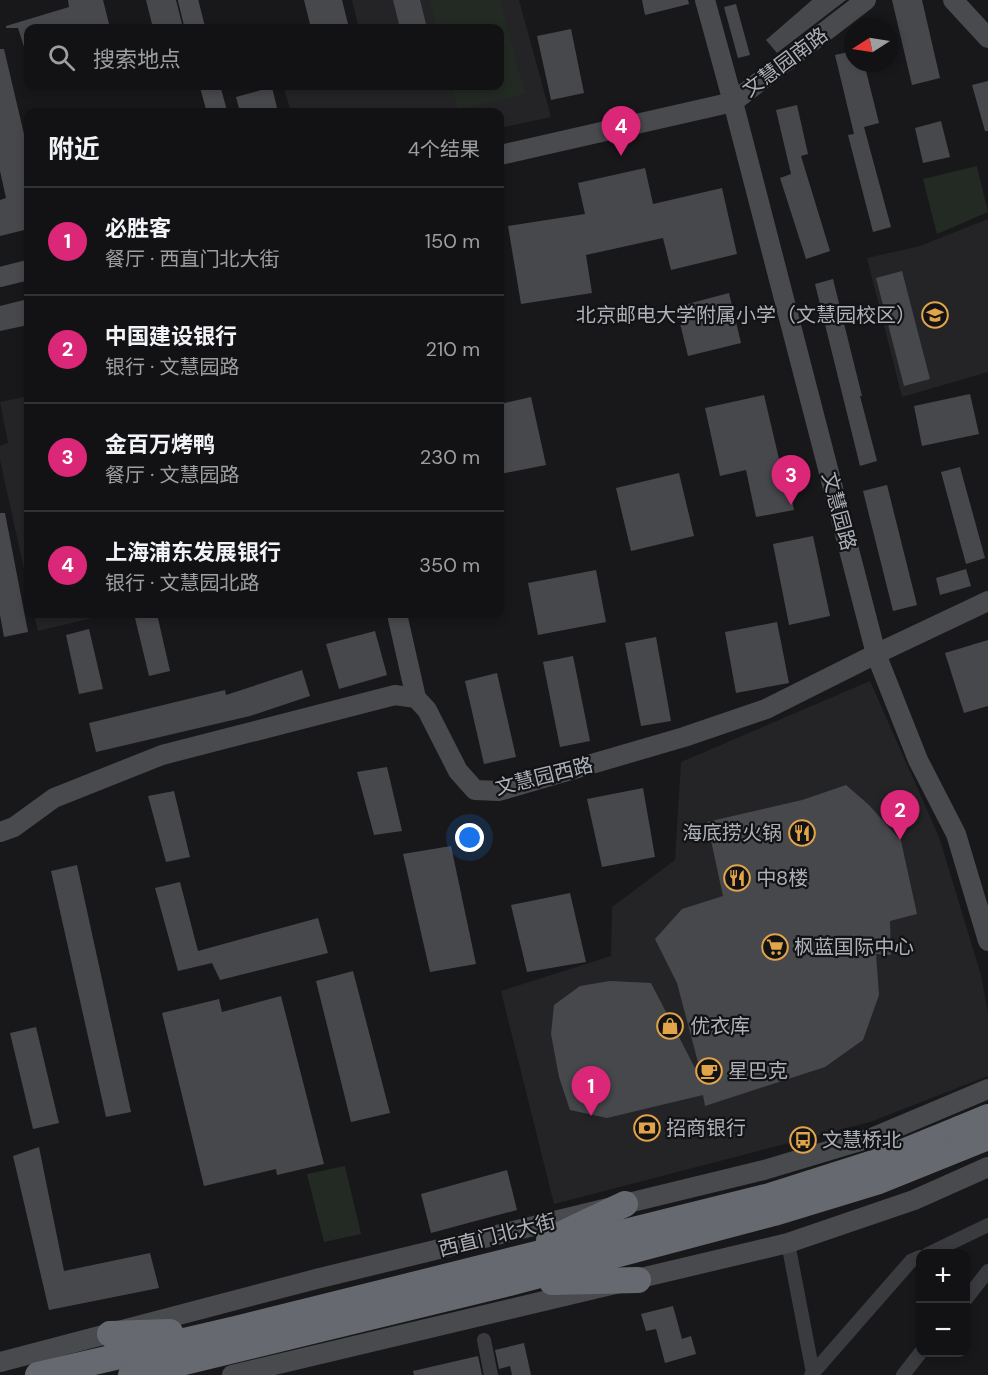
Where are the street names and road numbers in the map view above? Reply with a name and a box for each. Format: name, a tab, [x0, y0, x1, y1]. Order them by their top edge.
street label: 文慧园南路	[737, 22, 833, 102]
street label: 文慧园路	[816, 469, 862, 553]
street label: 文慧园西路	[492, 751, 596, 801]
street label: 西直门北大街	[436, 1208, 558, 1262]

